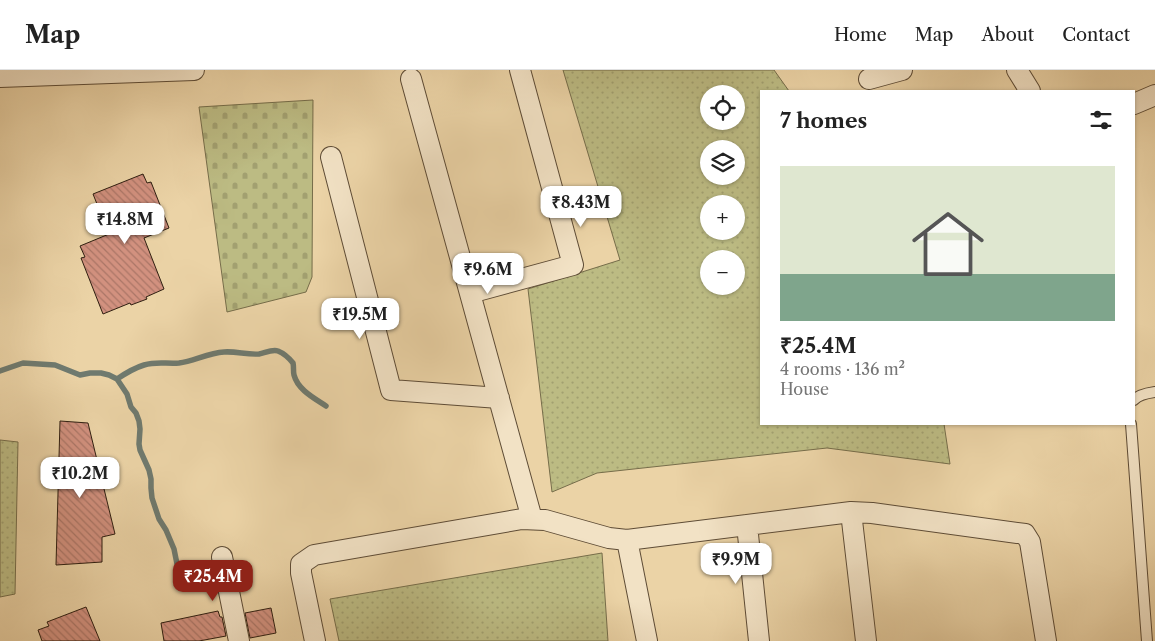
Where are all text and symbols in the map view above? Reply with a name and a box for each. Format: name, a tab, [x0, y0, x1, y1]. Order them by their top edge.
text: Map	[25, 20, 80, 49]
text: Home	[834, 24, 887, 46]
text: Map	[915, 24, 953, 46]
text: About	[981, 24, 1034, 46]
text: Contact	[1062, 24, 1130, 46]
map controls	[700, 85, 745, 295]
button: locate	[700, 85, 745, 130]
icon: filters	[1087, 106, 1115, 134]
text: 7 homes	[780, 108, 867, 133]
button: layers	[700, 140, 745, 185]
pin: ₹8.43M	[540, 186, 622, 228]
text: ₹8.43M	[552, 192, 610, 212]
button: +	[700, 195, 745, 240]
icon: home	[903, 199, 993, 289]
pin: ₹14.8M	[84, 202, 166, 245]
text: ₹14.8M	[96, 209, 154, 229]
button: −	[700, 250, 745, 295]
pin: ₹9.6M	[453, 252, 523, 295]
text: ₹9.6M	[463, 259, 513, 279]
pin: ₹19.5M	[319, 298, 401, 340]
text: ₹19.5M	[332, 304, 388, 324]
text: ₹25.4M	[780, 333, 857, 358]
text: 4 rooms · 136 m²	[780, 359, 905, 379]
text: House	[780, 379, 829, 399]
pin: ₹10.2M	[39, 456, 121, 499]
text: ₹10.2M	[51, 463, 109, 483]
pin: ₹9.9M	[701, 542, 771, 585]
text: ₹9.9M	[712, 549, 760, 569]
pin: ₹25.4M	[172, 560, 254, 602]
text: ₹25.4M	[184, 566, 242, 586]

